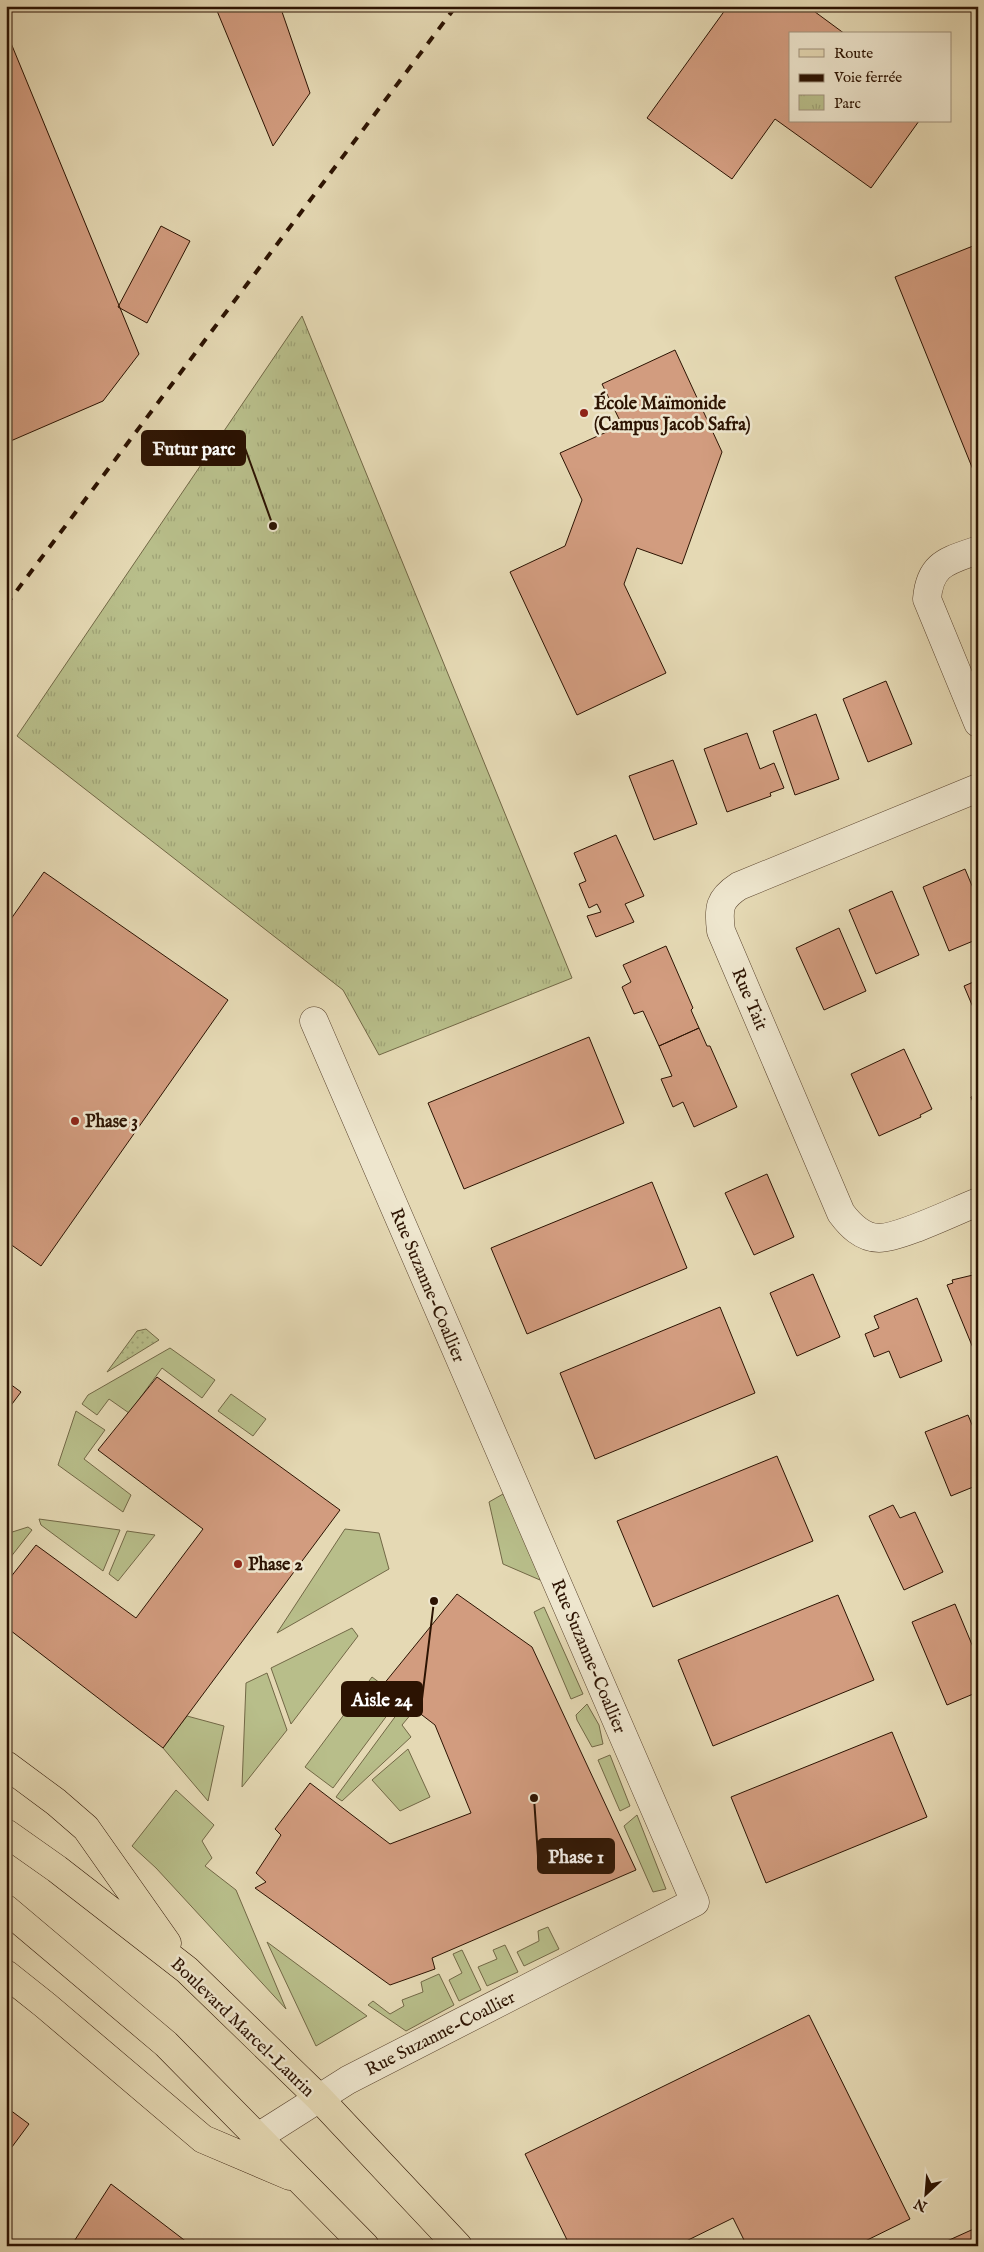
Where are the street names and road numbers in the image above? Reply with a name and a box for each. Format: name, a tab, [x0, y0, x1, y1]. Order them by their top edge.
street label: Rue Tait	[725, 965, 772, 1034]
street label: Rue Suzanne-Coallier	[384, 1205, 470, 1367]
street label: Rue Suzanne-Coallier	[545, 1576, 631, 1738]
street label: Boulevard Marcel-Laurin	[165, 1953, 319, 2103]
street label: Rue Suzanne-Coallier	[362, 1986, 520, 2082]

